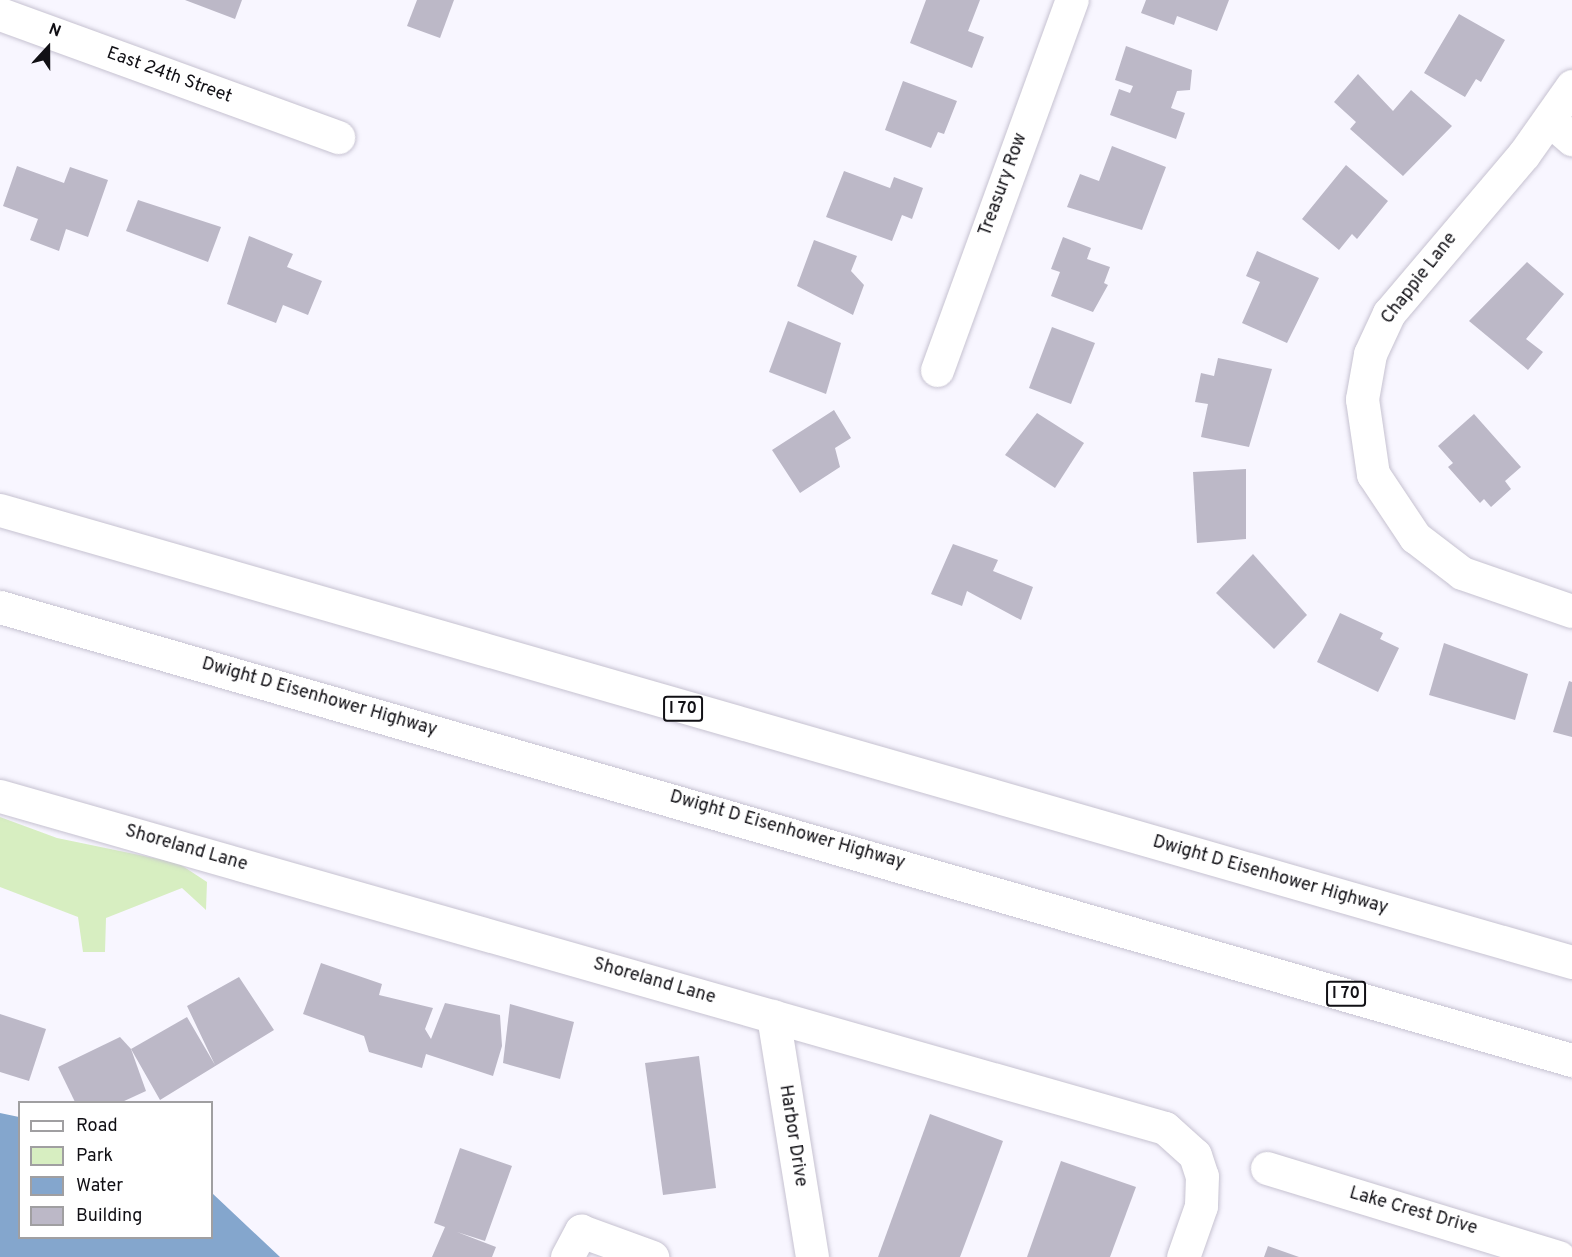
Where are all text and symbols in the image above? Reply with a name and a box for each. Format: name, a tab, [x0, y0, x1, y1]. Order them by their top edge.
north arrow	[18, 18, 78, 78]
text: N	[45, 20, 63, 43]
street label: East 24th Street	[103, 43, 235, 109]
street label: Treasury Row	[975, 130, 1033, 240]
street label: Chappie Lane	[1378, 229, 1462, 329]
street label: Dwight D Eisenhower Highway	[199, 654, 439, 742]
road number: I 70	[662, 696, 704, 722]
street label: Dwight D Eisenhower Highway	[667, 787, 907, 875]
street label: Shoreland Lane	[122, 821, 250, 877]
street label: Dwight D Eisenhower Highway	[1150, 832, 1390, 920]
street label: Shoreland Lane	[590, 954, 718, 1010]
road number: I 70	[1325, 981, 1367, 1007]
street label: Harbor Drive	[773, 1083, 811, 1189]
legend	[18, 1101, 213, 1239]
text: Road	[76, 1115, 118, 1138]
text: Park	[76, 1145, 113, 1168]
text: Water	[76, 1175, 123, 1198]
street label: Lake Crest Drive	[1347, 1183, 1479, 1241]
text: Building	[76, 1205, 142, 1228]

